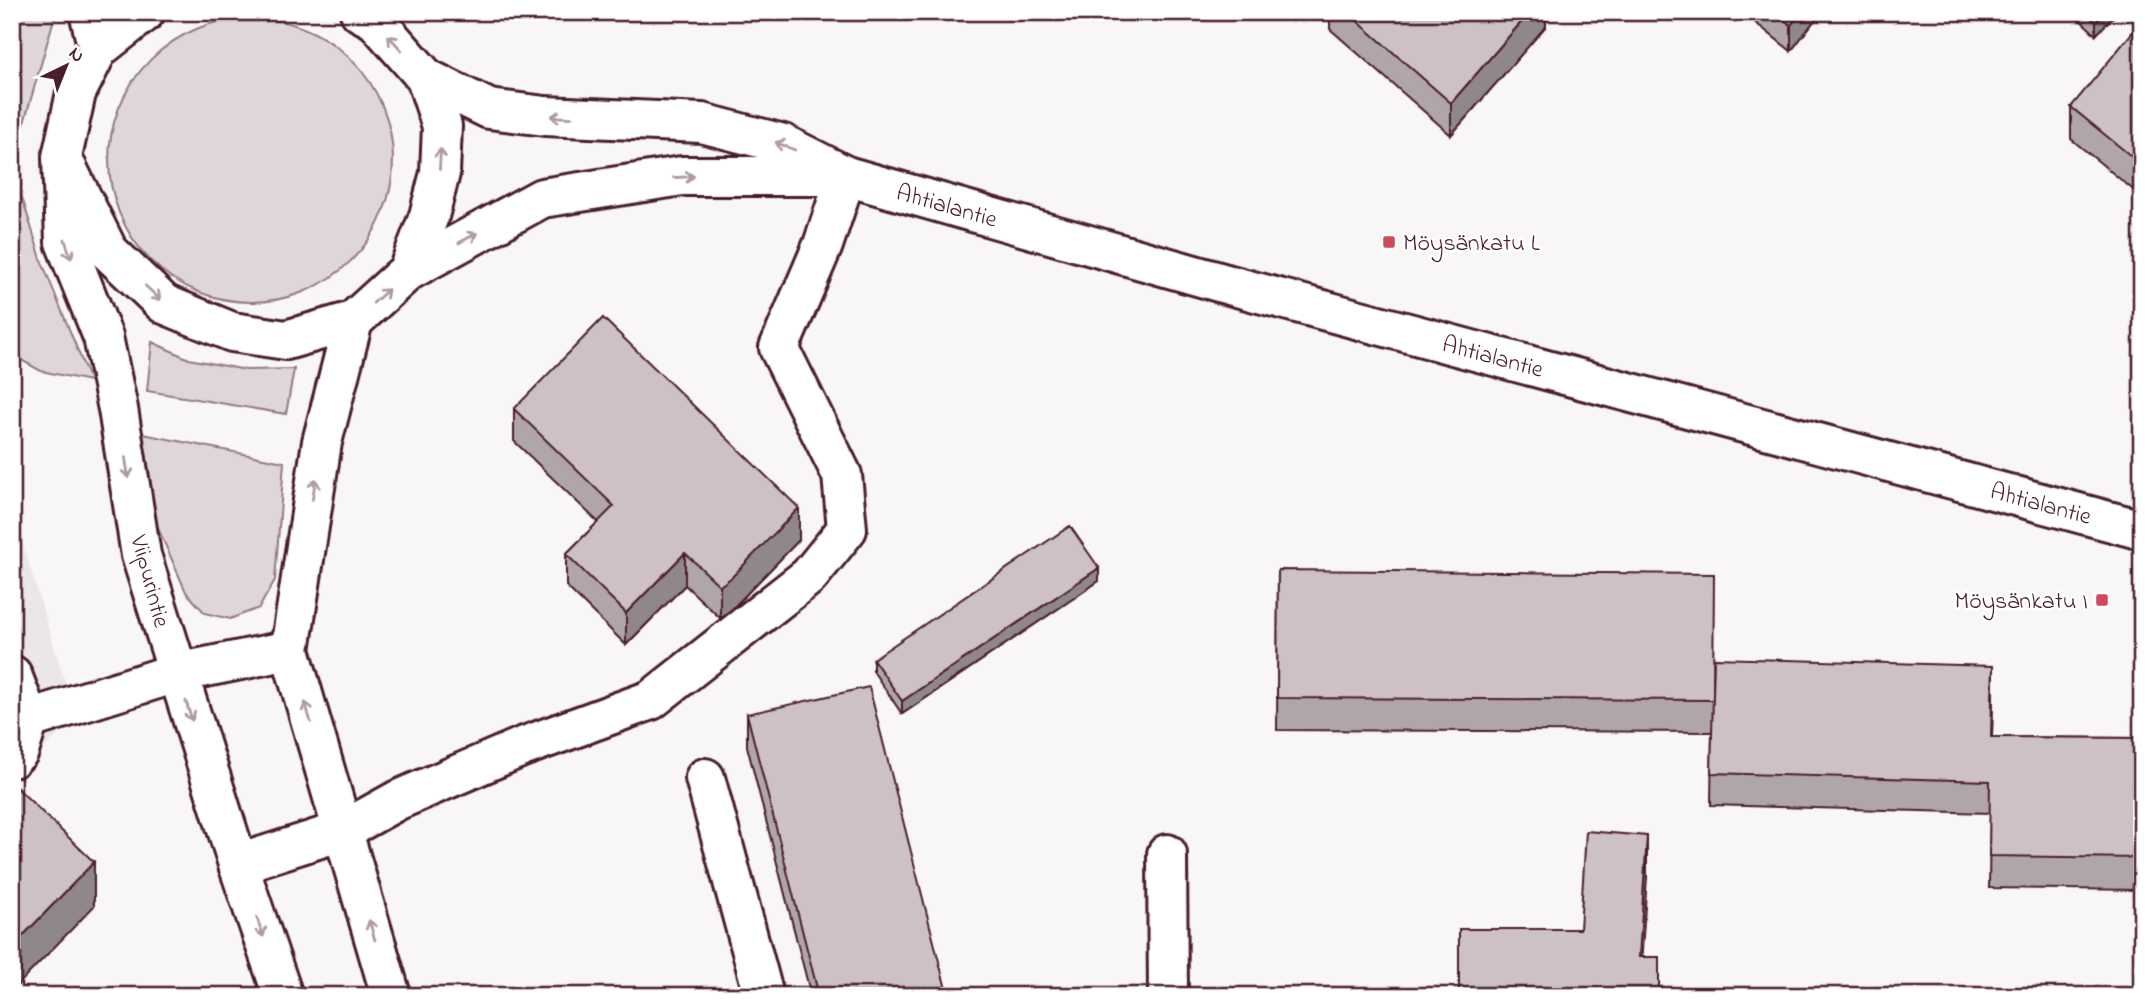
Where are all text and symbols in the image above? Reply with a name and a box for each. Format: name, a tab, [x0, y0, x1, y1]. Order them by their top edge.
north arrow	[32, 32, 102, 102]
one-way arrow	[387, 34, 403, 52]
text: N	[62, 41, 90, 70]
one-way arrow	[550, 110, 573, 123]
one-way arrow	[775, 138, 796, 151]
one-way arrow	[434, 148, 447, 171]
one-way arrow	[672, 170, 695, 183]
street label: Ahtialantie	[892, 176, 1001, 239]
place label: Möysänkatu L	[1403, 227, 1540, 263]
one-way arrow	[457, 231, 478, 245]
marker: Möysänkatu L	[1381, 234, 1397, 250]
one-way arrow	[62, 238, 75, 260]
one-way arrow	[144, 285, 162, 301]
one-way arrow	[372, 288, 390, 304]
street label: Ahtialantie	[1438, 328, 1547, 389]
one-way arrow	[121, 456, 134, 478]
street label: Ahtialantie	[1986, 475, 2095, 536]
one-way arrow	[308, 478, 321, 501]
street label: Viipurintie	[119, 530, 178, 632]
place label: Möysänkatu I	[1955, 585, 2088, 621]
marker: Möysänkatu I	[2094, 592, 2110, 608]
one-way arrow	[184, 700, 196, 722]
one-way arrow	[301, 701, 314, 723]
one-way arrow	[255, 916, 267, 938]
one-way arrow	[364, 920, 377, 942]

